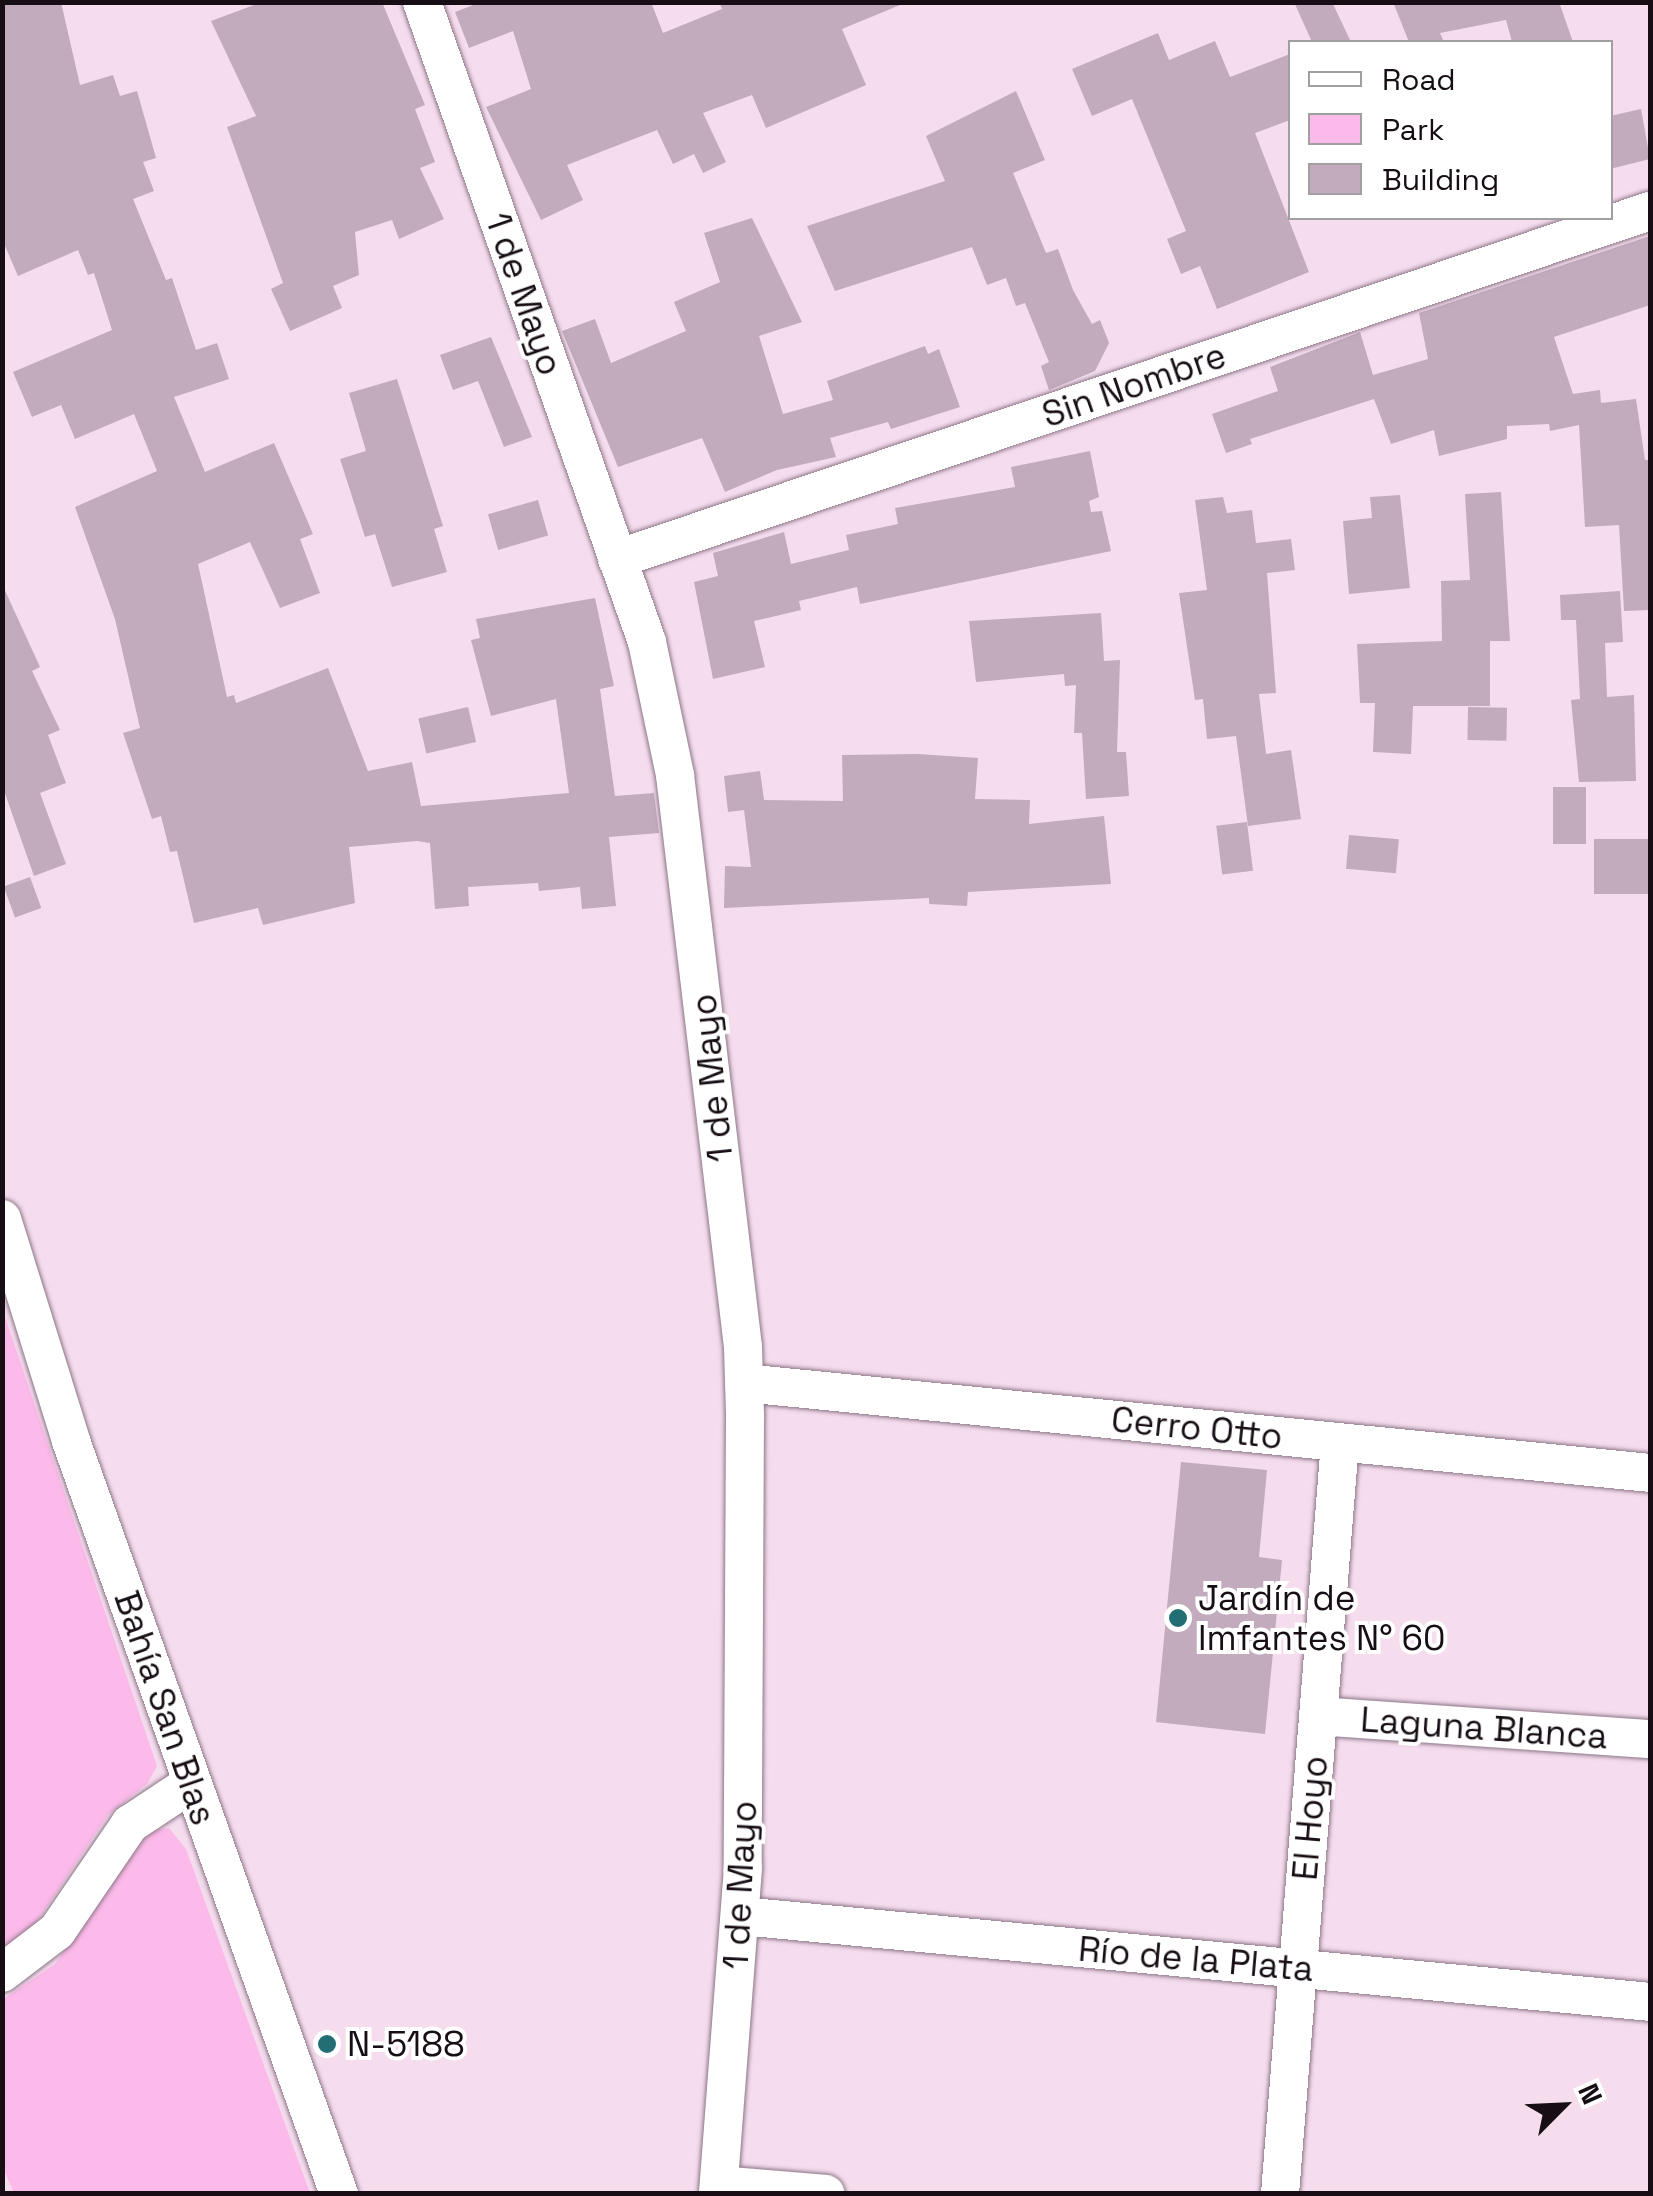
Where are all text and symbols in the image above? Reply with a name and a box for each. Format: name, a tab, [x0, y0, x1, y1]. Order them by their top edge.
legend	[1288, 40, 1613, 220]
text: Road	[1382, 60, 1456, 99]
text: Park	[1382, 110, 1444, 149]
text: Building	[1382, 160, 1499, 199]
street label: 1 de Mayo	[477, 207, 571, 381]
street label: Sin Nombre	[1037, 334, 1231, 436]
street label: 1 de Mayo	[682, 992, 742, 1164]
street label: Cerro Otto	[1109, 1398, 1285, 1458]
place label: Jardín de Imfantes N° 60	[1198, 1577, 1445, 1659]
street label: Bahía San Blas	[105, 1586, 225, 1830]
marker: Jardín de Imfantes N° 60	[1167, 1607, 1189, 1629]
street label: Laguna Blanca	[1359, 1698, 1609, 1758]
street label: El Hoyo	[1284, 1754, 1336, 1882]
street label: 1 de Mayo	[715, 1800, 765, 1970]
street label: Río de la Plata	[1077, 1928, 1315, 1990]
place label: N-5188	[347, 2023, 465, 2065]
marker: N-5188	[316, 2033, 338, 2055]
north arrow	[1513, 2056, 1613, 2156]
text: N	[1570, 2078, 1611, 2110]

